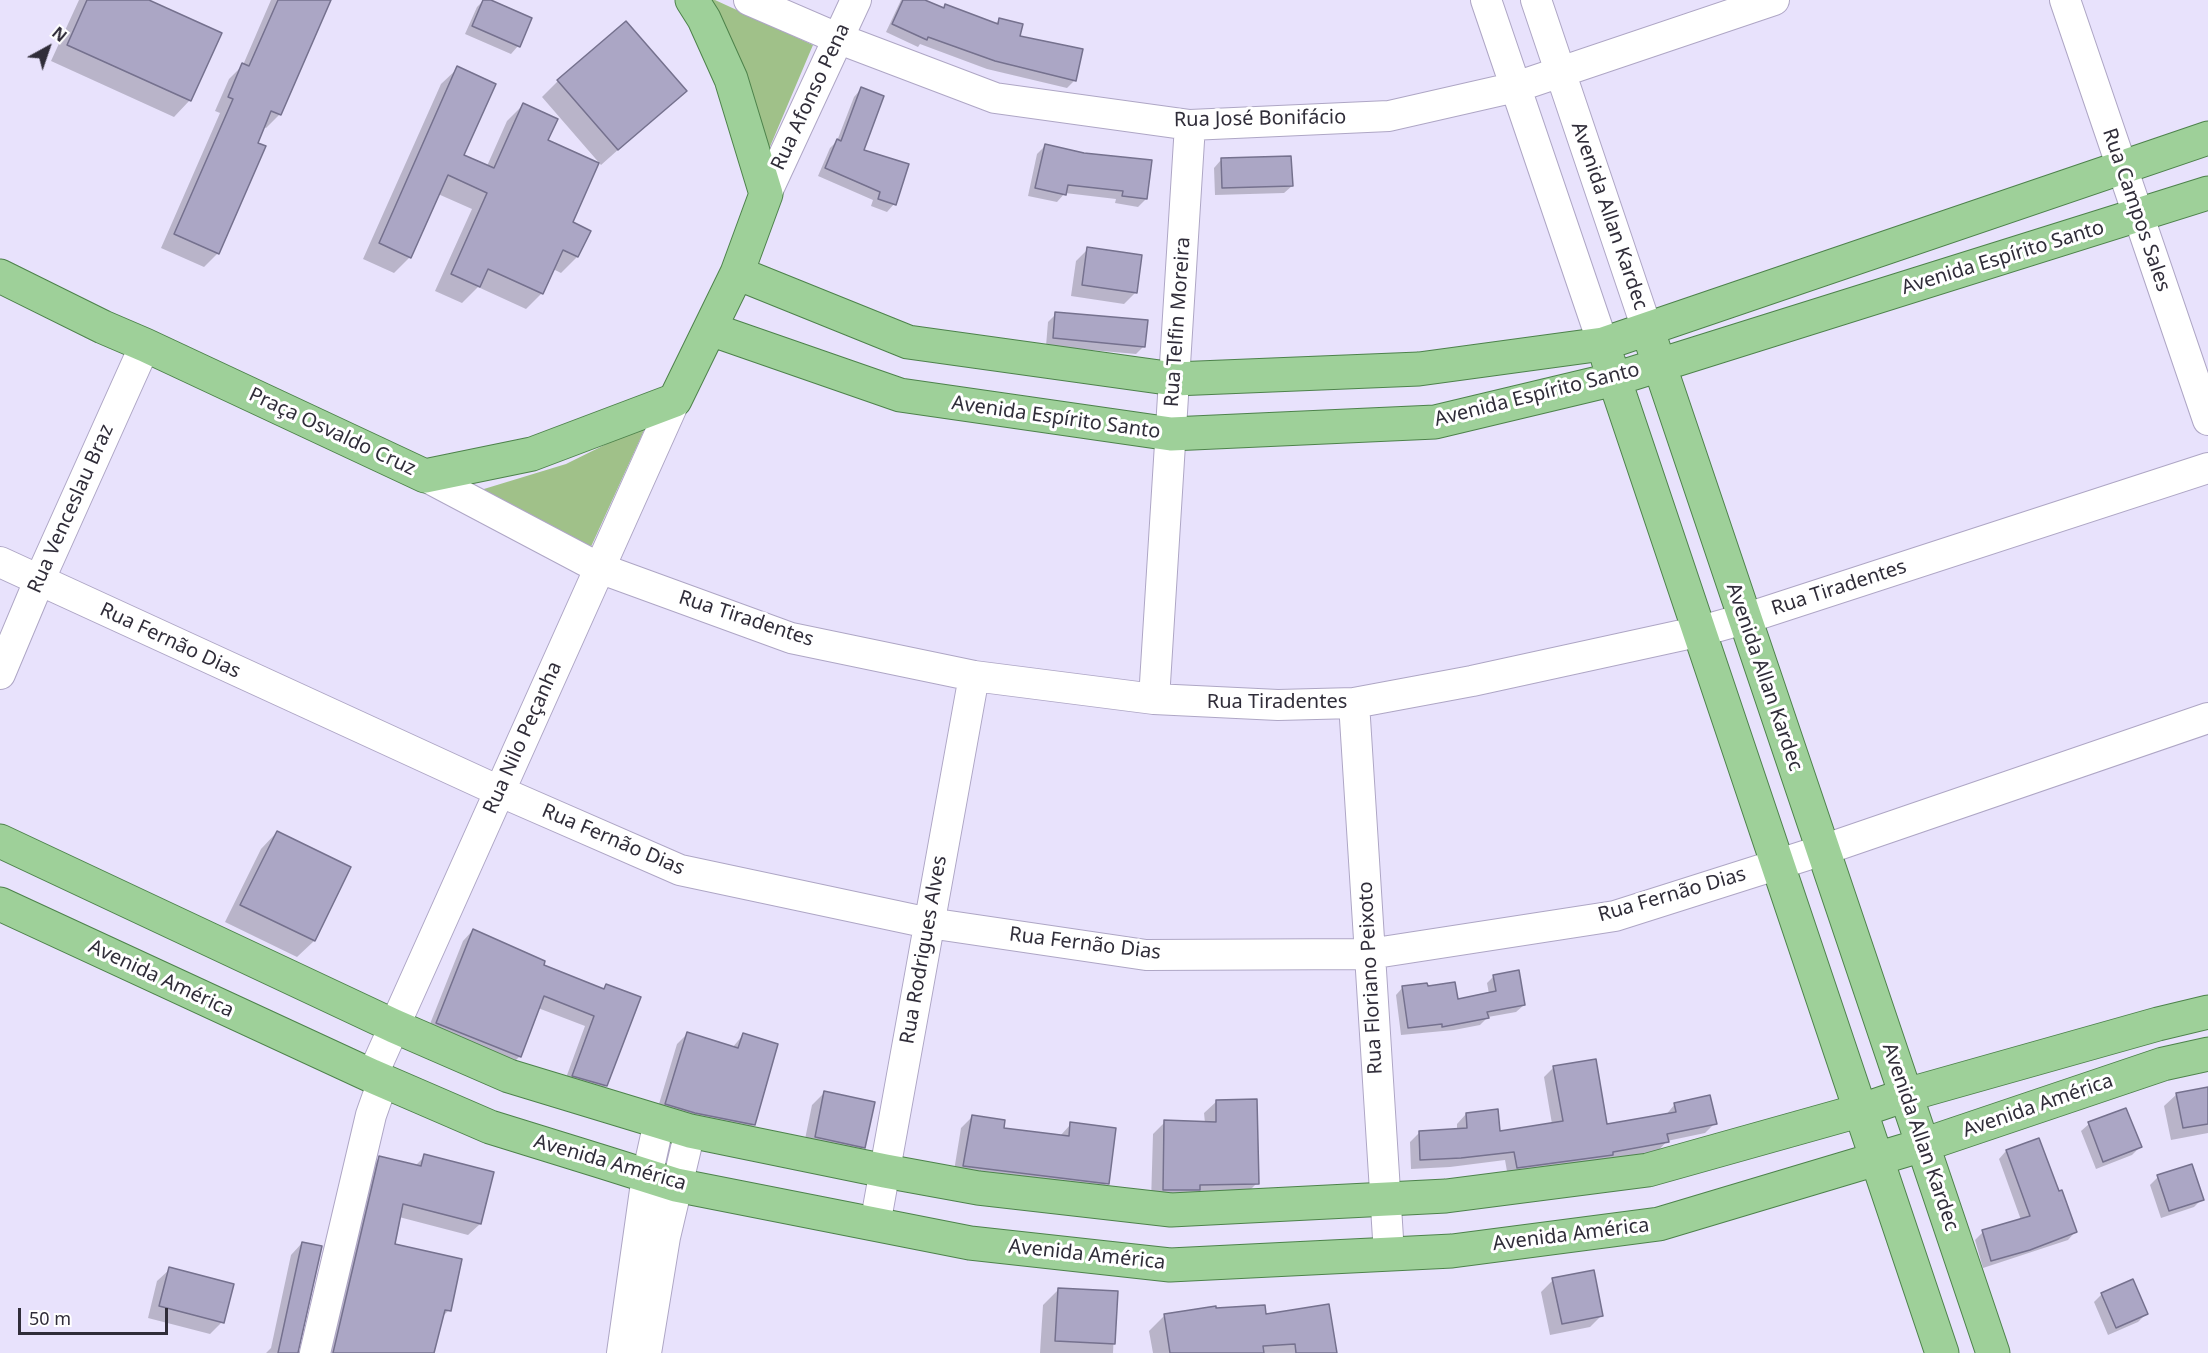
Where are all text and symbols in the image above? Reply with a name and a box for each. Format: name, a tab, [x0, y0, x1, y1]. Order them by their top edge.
north arrow	[18, 18, 78, 78]
street label: Rua Afonso Pena	[766, 20, 856, 174]
text: N	[48, 22, 72, 47]
street label: Rua José Bonifácio	[1174, 105, 1346, 133]
street label: Avenida Allan Kardec	[1566, 119, 1652, 313]
street label: Rua Campos Sales	[2097, 125, 2175, 295]
street label: Avenida Espírito Santo	[1899, 216, 2107, 300]
street label: Rua Telfin Moreira	[1160, 236, 1196, 408]
street label: Avenida Espírito Santo	[1432, 358, 1642, 432]
street label: Praça Osvaldo Cruz	[245, 383, 419, 481]
street label: Avenida Espírito Santo	[950, 391, 1162, 445]
street label: Rua Venceslau Braz	[23, 421, 119, 597]
street label: Rua Tiradentes	[1768, 555, 1910, 621]
street label: Avenida Allan Kardec	[1721, 580, 1807, 774]
street label: Rua Tiradentes	[675, 586, 817, 652]
street label: Rua Fernão Dias	[96, 598, 244, 684]
street label: Rua Nilo Peçanha	[479, 658, 567, 818]
street label: Rua Tiradentes	[1207, 690, 1347, 714]
street label: Rua Fernão Dias	[538, 799, 688, 881]
street label: Rua Rodrigues Alves	[896, 854, 952, 1046]
street label: Rua Fernão Dias	[1595, 862, 1749, 928]
street label: Rua Floriano Peixoto	[1354, 881, 1388, 1075]
street label: Rua Fernão Dias	[1008, 923, 1162, 965]
street label: Avenida América	[85, 935, 237, 1023]
street label: Avenida Allan Kardec	[1877, 1040, 1963, 1234]
street label: Avenida América	[1960, 1069, 2116, 1143]
street label: Avenida América	[531, 1130, 689, 1196]
street label: Avenida América	[1491, 1213, 1651, 1257]
street label: Avenida América	[1007, 1235, 1167, 1275]
scale bar	[21, 1296, 171, 1334]
text: 50 m	[29, 1306, 71, 1330]

